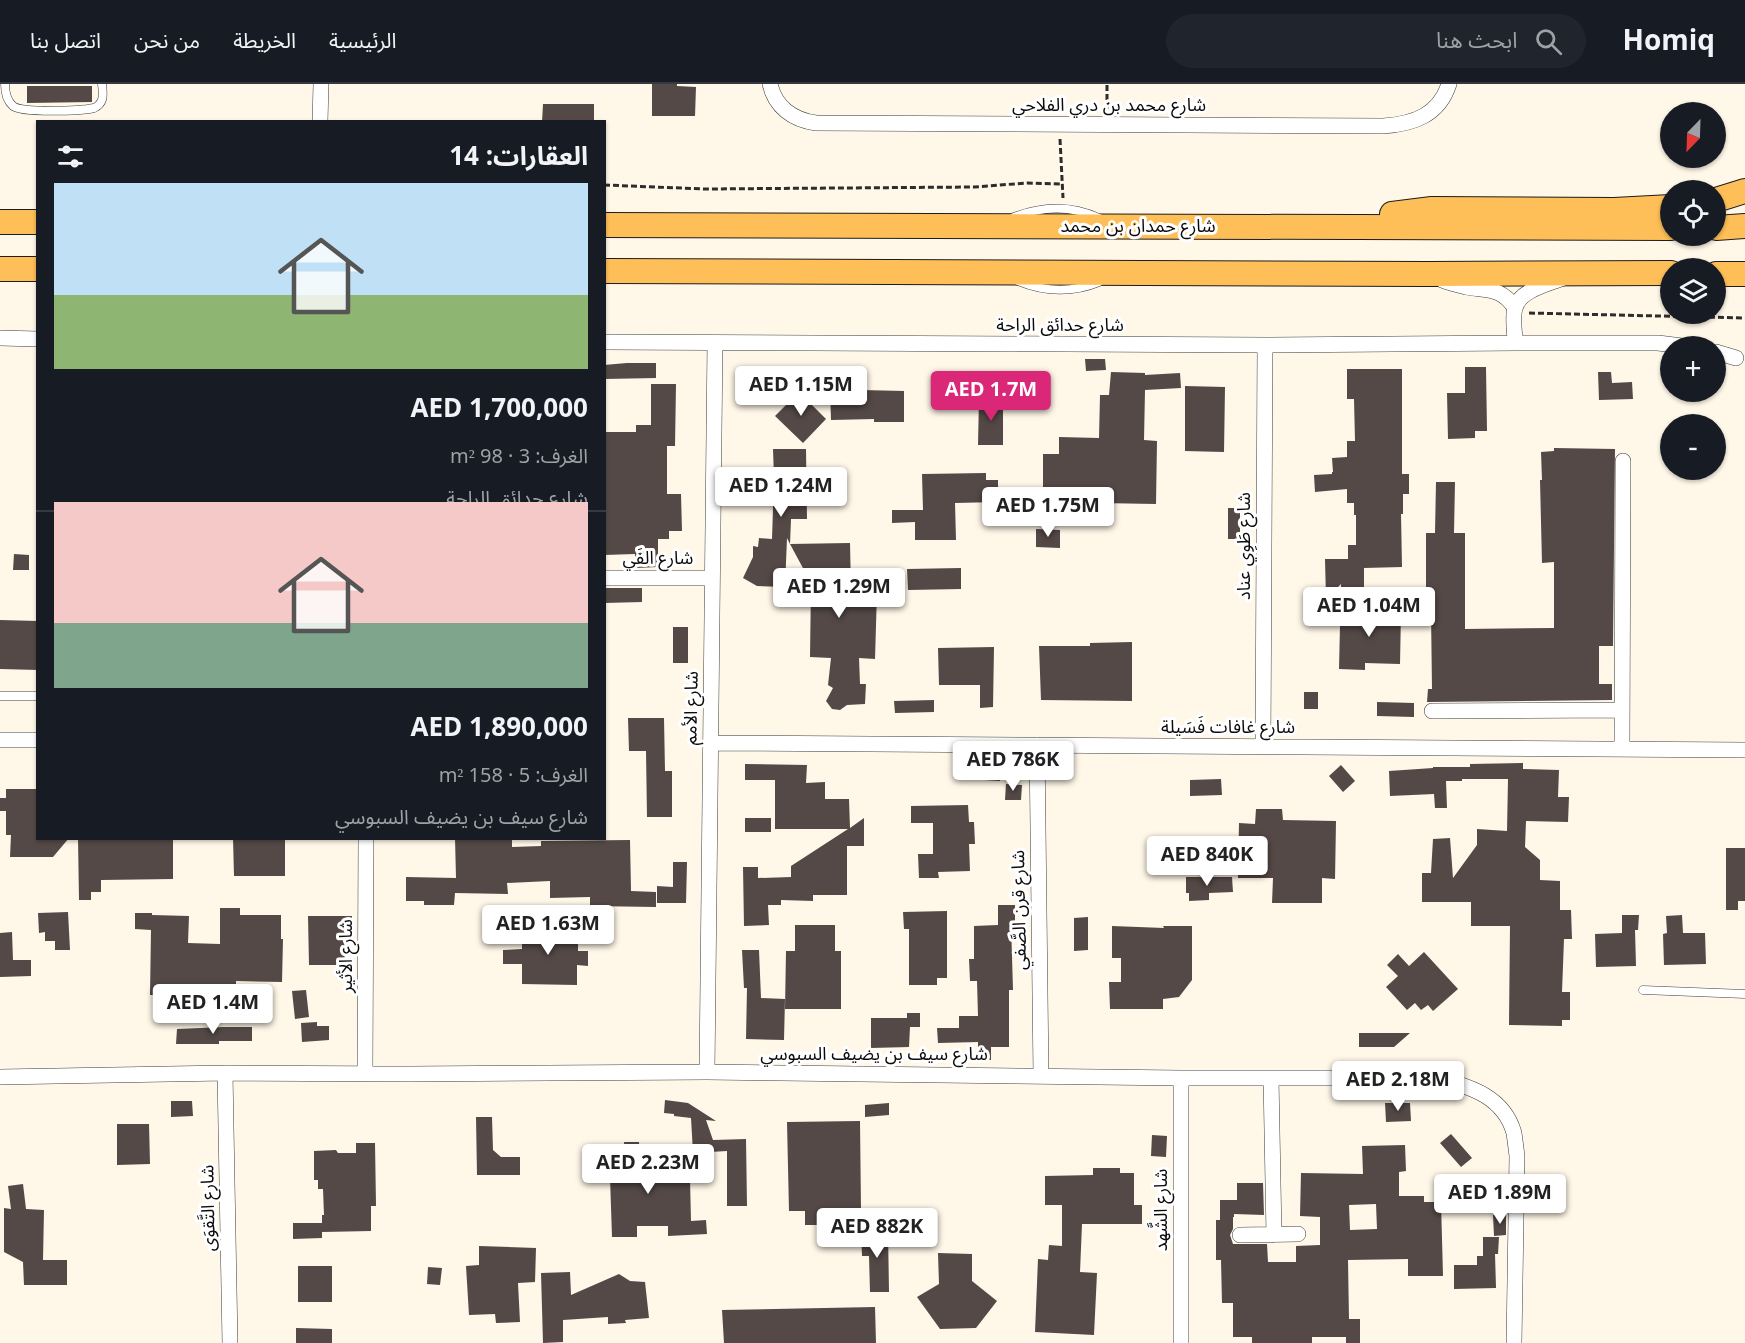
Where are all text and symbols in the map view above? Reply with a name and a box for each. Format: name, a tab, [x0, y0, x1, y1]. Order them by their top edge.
text: Homiq	[1622, 12, 1715, 71]
search box	[1166, 14, 1586, 68]
text: ابحث هنا	[1436, 18, 1517, 64]
text: اتصل بنا	[30, 19, 101, 63]
text: من نحن	[134, 19, 200, 63]
text: الخريطة	[233, 19, 296, 63]
text: الرئيسية	[329, 19, 397, 63]
icon: search	[1532, 25, 1565, 58]
street label: شارع محمد بن دري الفلاحي	[1012, 86, 1206, 124]
north arrow	[1660, 102, 1726, 168]
map controls	[1660, 102, 1726, 480]
text: العقارات: 14	[449, 129, 588, 184]
icon: filters	[54, 140, 87, 173]
button: locate	[1660, 180, 1726, 246]
street label: شارع حمدان بن محمد	[1060, 207, 1216, 245]
icon: home	[267, 222, 375, 330]
button: layers	[1660, 258, 1726, 324]
street label: شارع حدائق الراحة	[996, 306, 1124, 344]
button: +	[1660, 336, 1726, 402]
text: AED 1.15M	[749, 364, 853, 406]
pin: AED 1.15M	[732, 366, 870, 417]
text: AED 1.7M	[945, 369, 1037, 411]
pin: AED 1.7M	[929, 371, 1053, 422]
text: AED 1,700,000	[411, 381, 588, 436]
button: −	[1660, 414, 1726, 480]
text: الغرف: 3 · 98 m²	[450, 436, 588, 478]
text: AED 1.24M	[729, 465, 833, 507]
pin: AED 1.24M	[712, 467, 850, 518]
text: شارع حدائق الراحة	[446, 478, 588, 520]
text: AED 1.75M	[996, 485, 1100, 527]
pin: AED 1.75M	[979, 487, 1117, 538]
street label: شارع طَوِي عناد	[1225, 492, 1263, 600]
street label: شارع الفَي	[623, 539, 693, 577]
icon: home	[267, 541, 375, 649]
text: AED 1.29M	[787, 566, 891, 608]
pin: AED 1.29M	[770, 568, 908, 619]
text: AED 1.04M	[1317, 585, 1421, 627]
pin: AED 1.04M	[1300, 587, 1438, 638]
street label: شارع الأمم	[671, 671, 711, 745]
text: AED 1,890,000	[411, 700, 588, 755]
street label: شارع غافات فَسَيلة	[1161, 708, 1295, 746]
text: AED 786K	[967, 739, 1059, 781]
pin: AED 786K	[951, 741, 1075, 792]
text: الغرف: 5 · 158 m²	[439, 755, 588, 797]
text: شارع سيف بن يضيف السبوسي	[335, 797, 588, 839]
text: AED 840K	[1161, 834, 1253, 876]
pin: AED 840K	[1145, 836, 1269, 887]
street label: شارع قرن الصَّفي	[999, 850, 1039, 970]
text: AED 1.63M	[496, 903, 600, 945]
pin: AED 1.63M	[479, 905, 617, 956]
street label: شارع الأثير	[327, 919, 365, 994]
text: AED 1.4M	[167, 982, 259, 1024]
pin: AED 1.4M	[151, 984, 275, 1035]
street label: شارع سيف بن يضيف السبوسي	[760, 1035, 988, 1073]
text: AED 2.18M	[1346, 1059, 1450, 1101]
pin: AED 2.18M	[1329, 1061, 1467, 1112]
text: AED 2.23M	[596, 1142, 700, 1184]
pin: AED 2.23M	[579, 1144, 717, 1195]
street label: شارع التَّقوَى	[188, 1164, 228, 1252]
street label: شارع الشَّهد	[1142, 1169, 1180, 1251]
text: AED 1.89M	[1448, 1172, 1552, 1214]
pin: AED 1.89M	[1431, 1174, 1569, 1225]
text: AED 882K	[831, 1206, 923, 1248]
pin: AED 882K	[815, 1208, 939, 1259]

